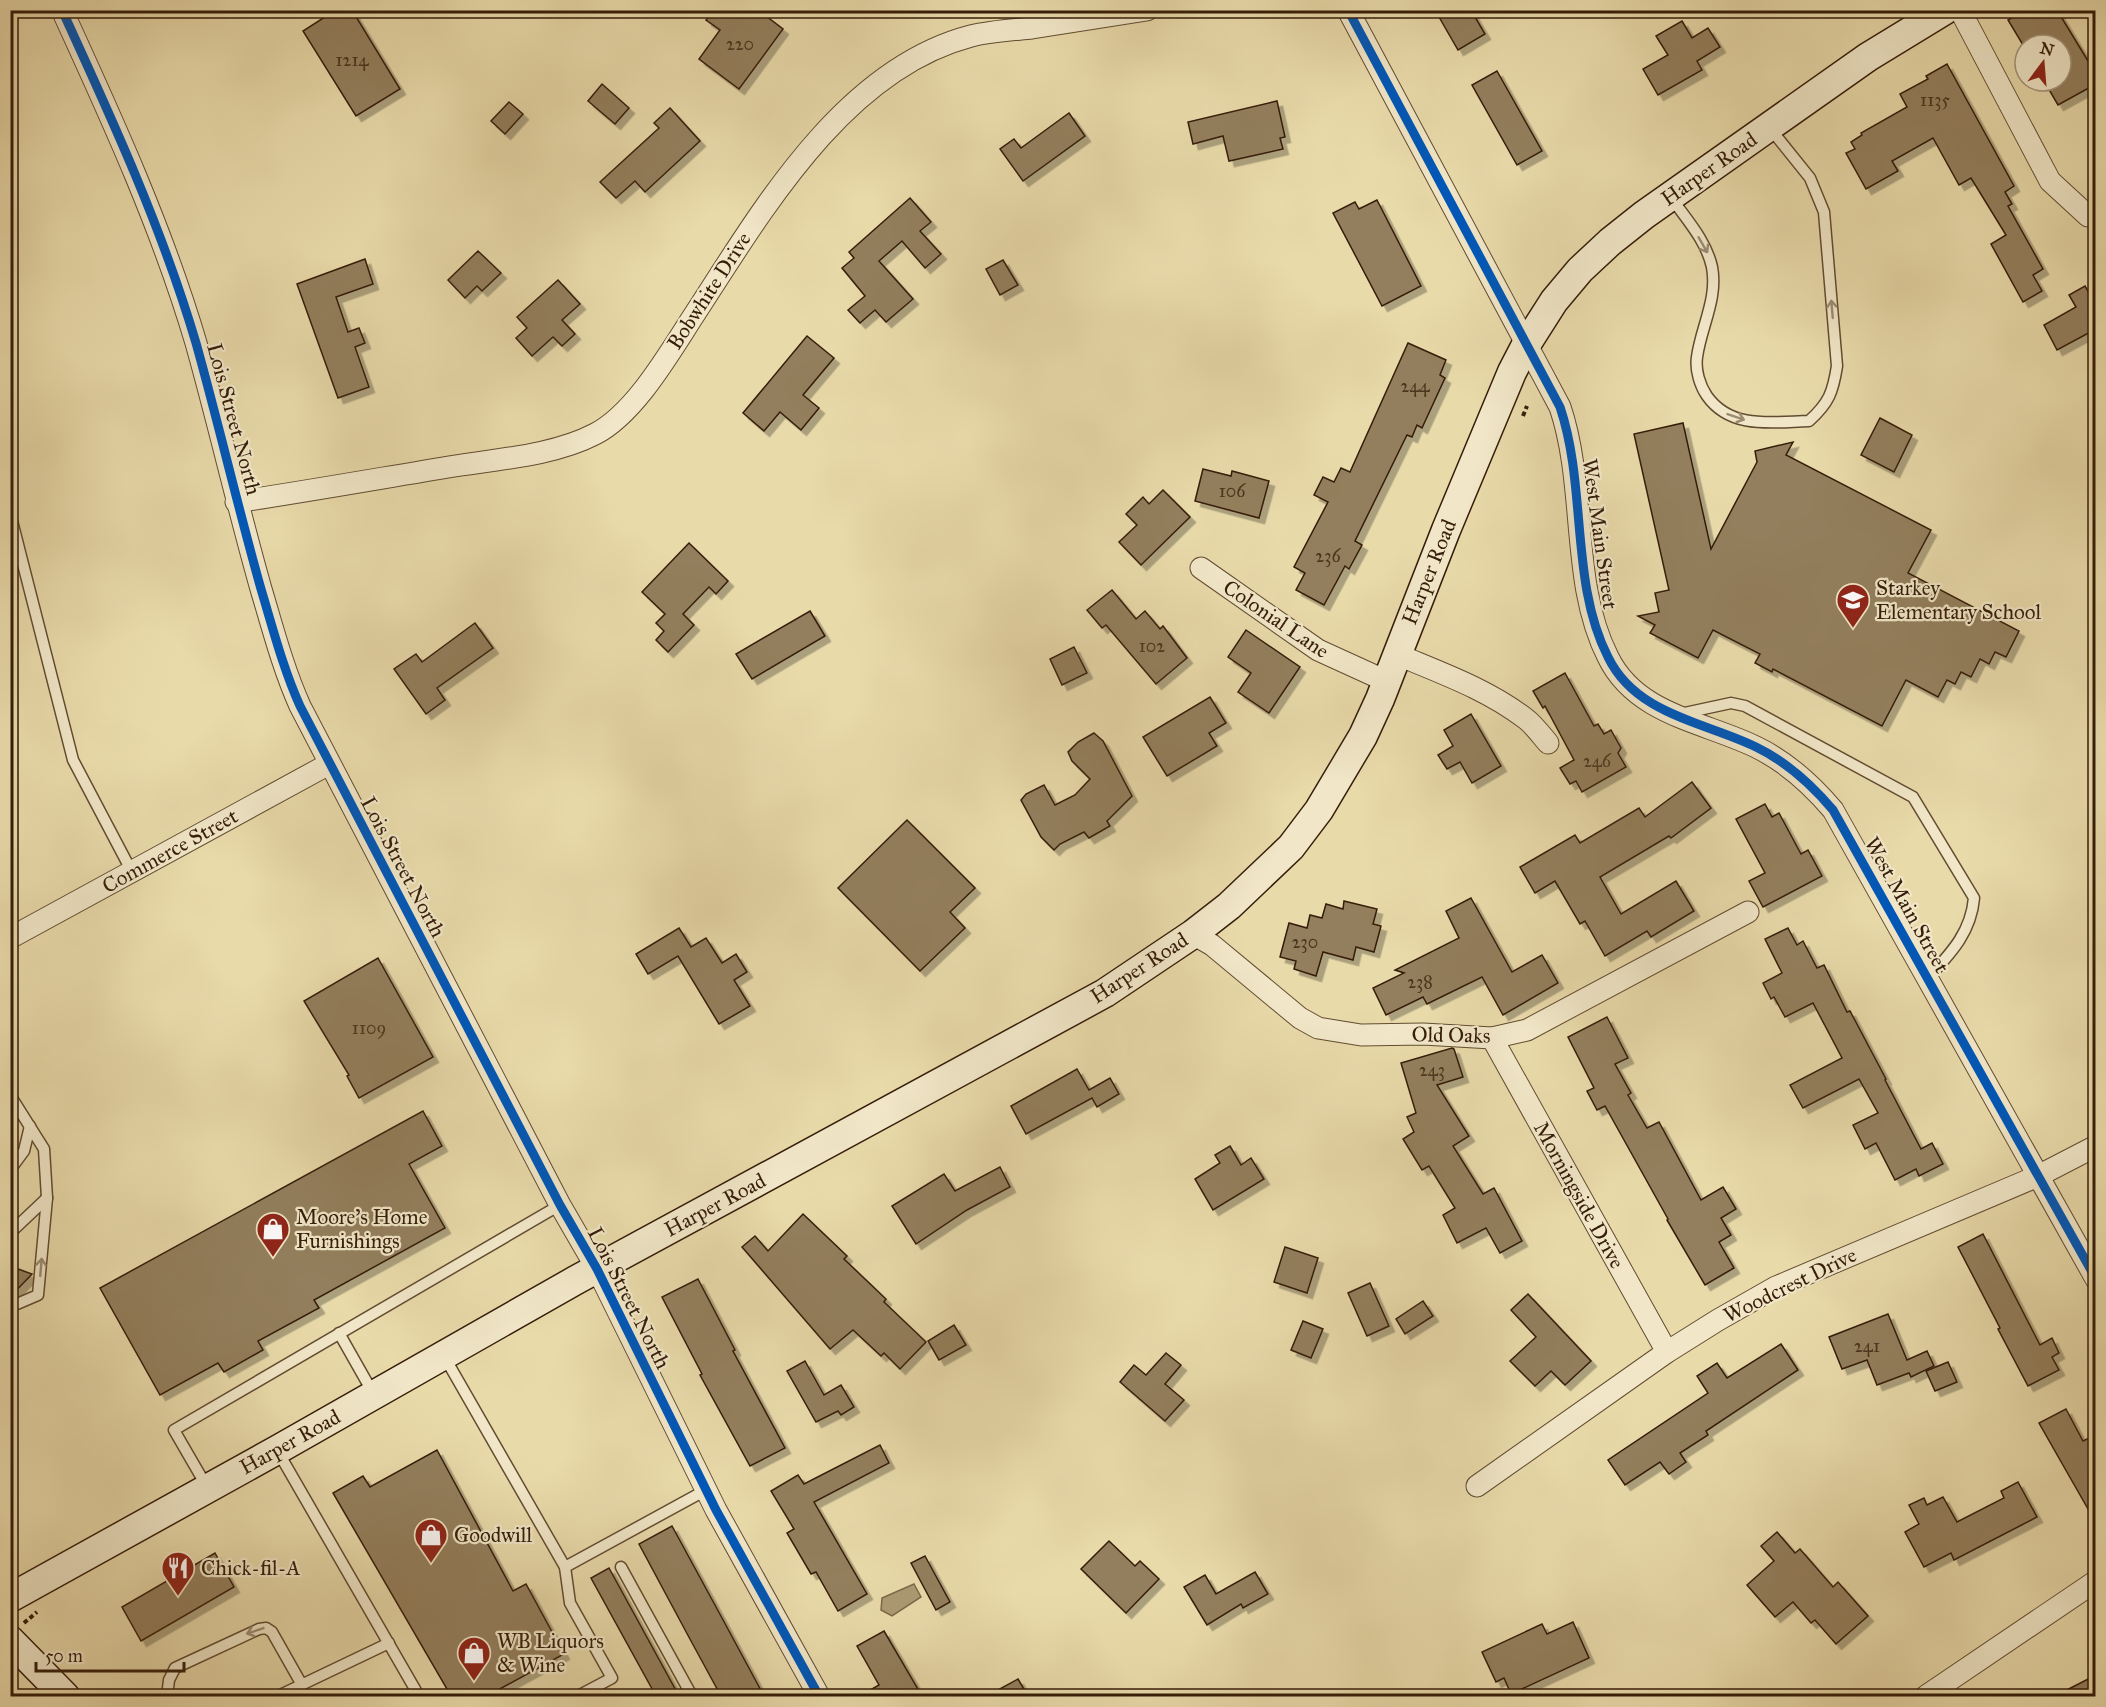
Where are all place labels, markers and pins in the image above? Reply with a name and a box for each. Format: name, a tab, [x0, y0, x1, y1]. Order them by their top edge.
place label: Starkey Elementary School	[1876, 575, 2041, 625]
school or university icon: Starkey Elementary School	[1835, 582, 1871, 629]
place label: Moore's Home Furnishings	[296, 1204, 428, 1254]
shop icon: Moore's Home Furnishings	[255, 1211, 291, 1258]
shop icon: Goodwill	[413, 1517, 449, 1564]
place label: Goodwill	[454, 1522, 533, 1548]
restaurant icon: Chick-fil-A	[160, 1550, 196, 1597]
place label: Chick-fil-A	[201, 1555, 301, 1581]
place label: WB Liquors & Wine	[497, 1628, 604, 1678]
shop icon: WB Liquors & Wine	[456, 1635, 492, 1682]

